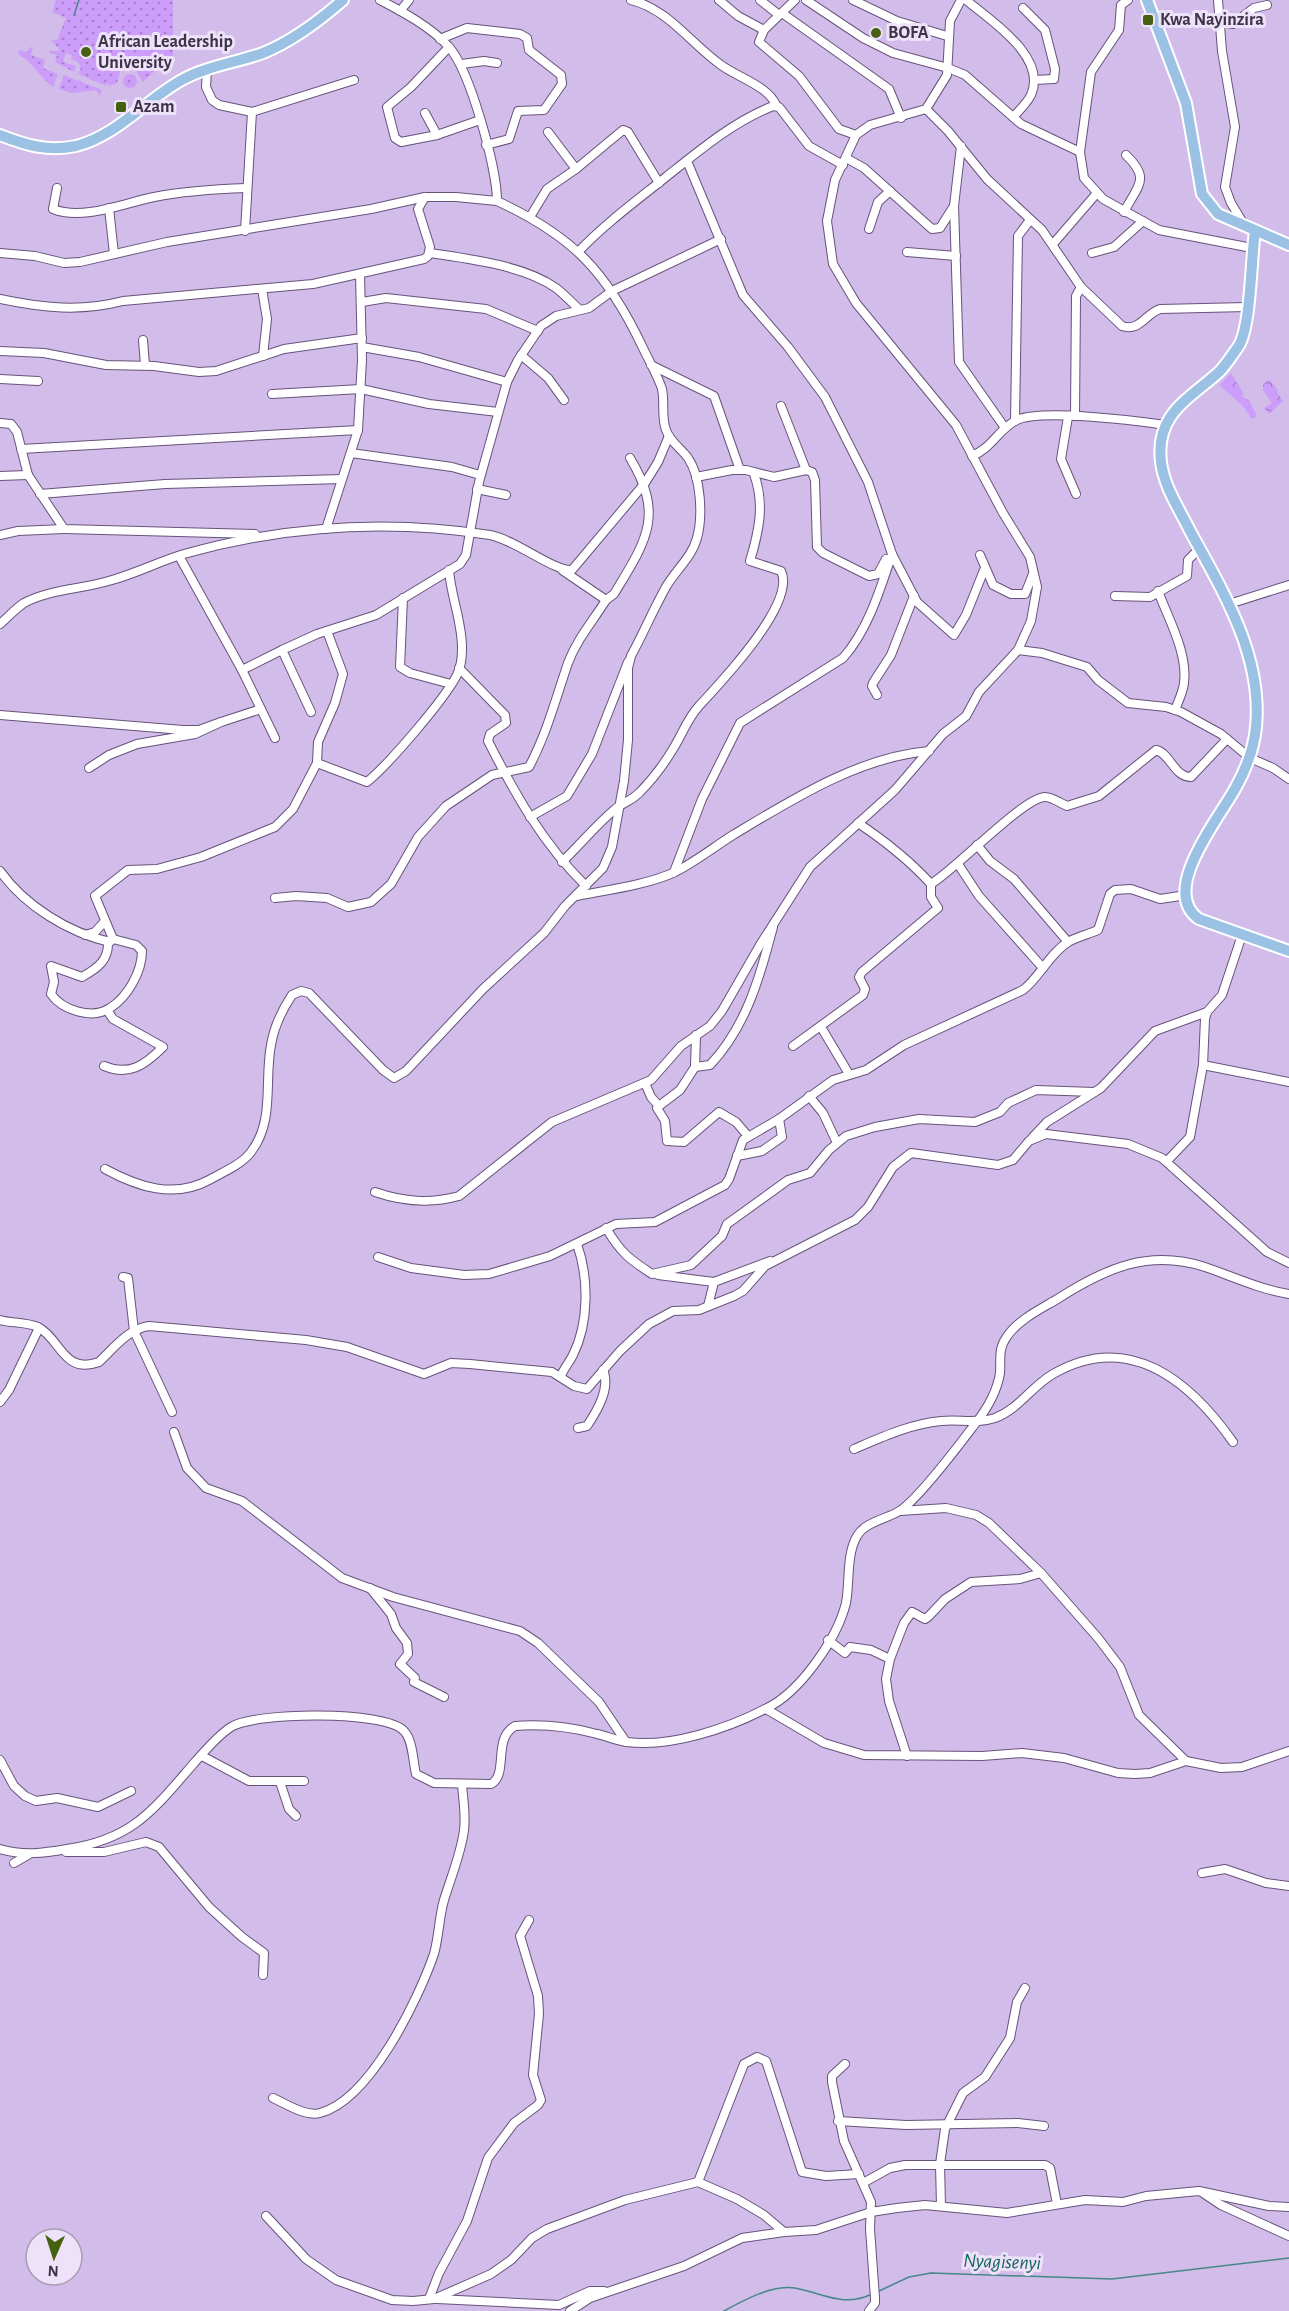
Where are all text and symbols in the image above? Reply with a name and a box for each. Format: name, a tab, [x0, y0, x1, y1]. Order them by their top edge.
place label: Kwa Nayinzira	[1160, 11, 1264, 29]
marker: Kwa Nayinzira	[1141, 13, 1155, 27]
place label: BOFA	[888, 24, 929, 42]
marker: BOFA	[869, 26, 883, 40]
place label: African Leadership University	[98, 33, 233, 72]
marker: African Leadership University	[79, 45, 93, 59]
place label: Azam	[133, 98, 175, 116]
marker: Azam	[114, 100, 128, 114]
north arrow	[24, 2227, 84, 2287]
water label: Nyagisenyi	[963, 2251, 1041, 2273]
text: N	[47, 2263, 59, 2279]

